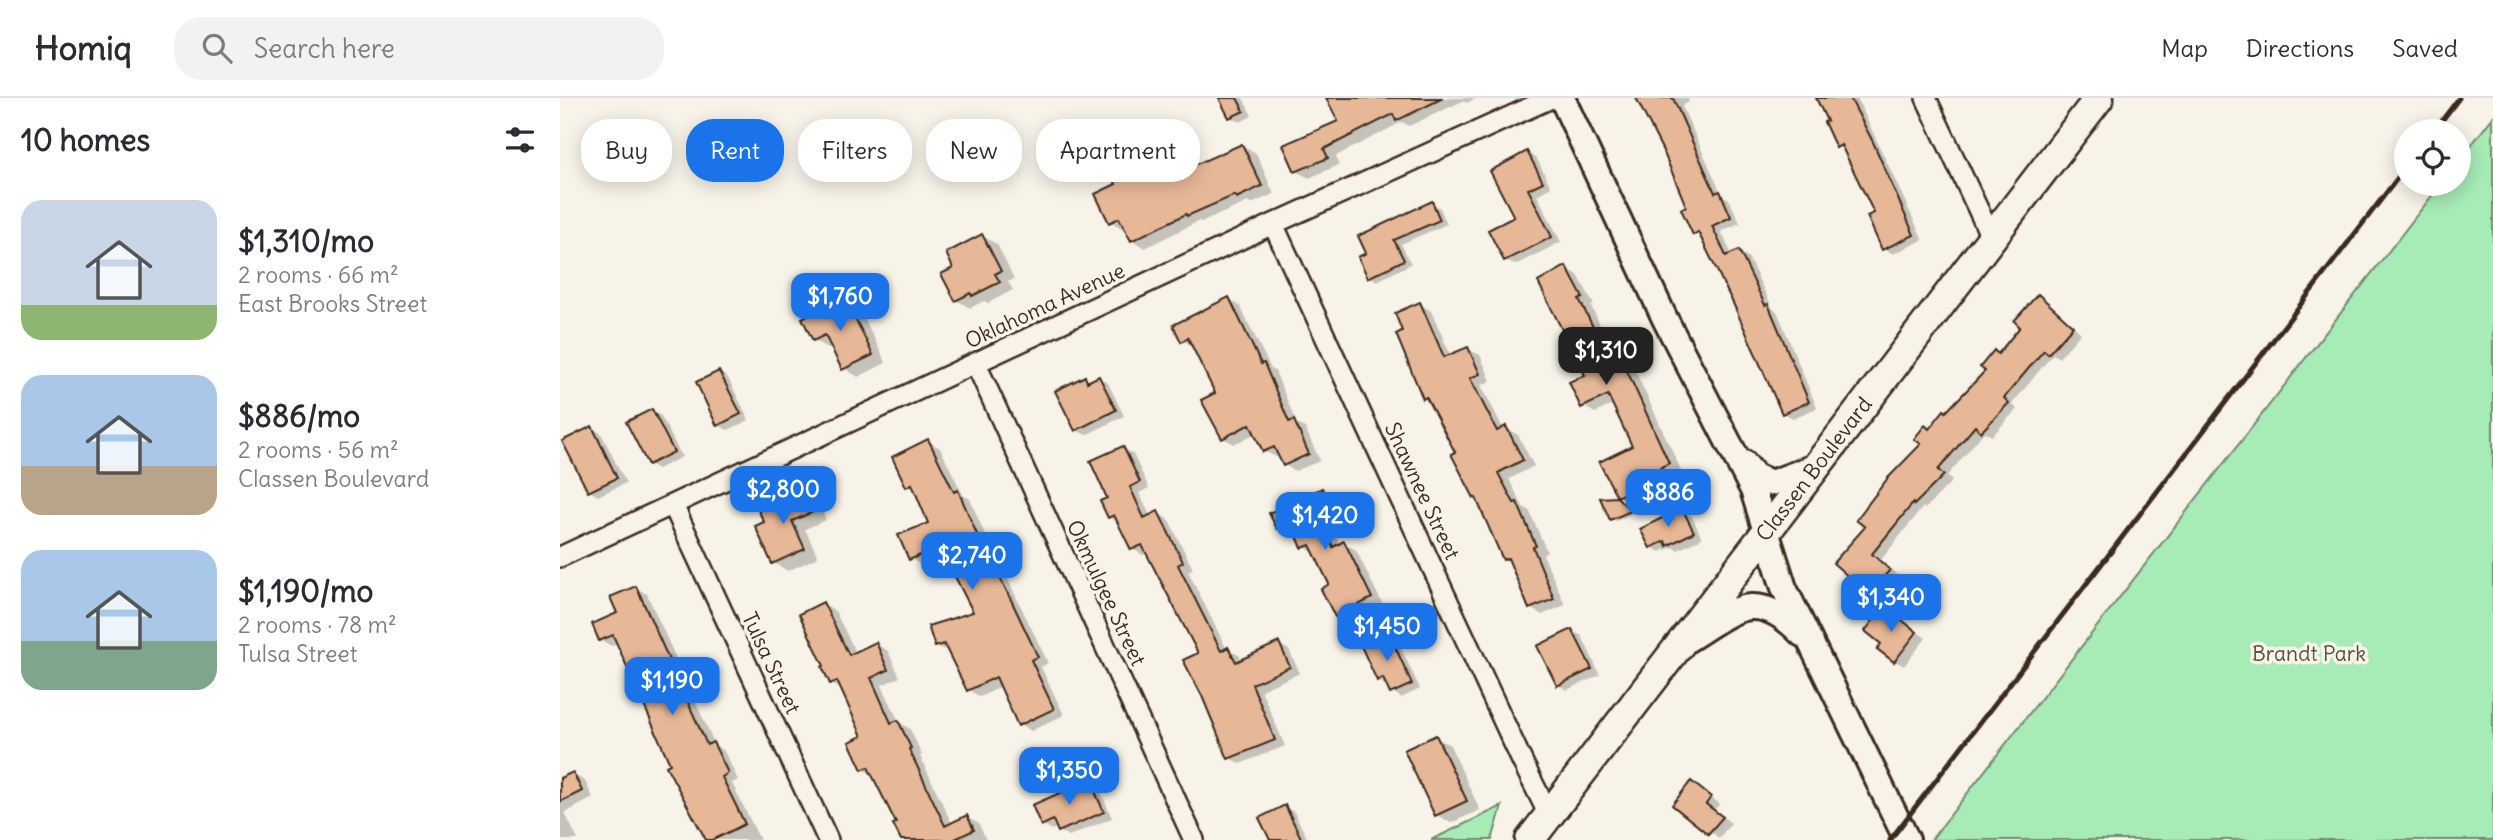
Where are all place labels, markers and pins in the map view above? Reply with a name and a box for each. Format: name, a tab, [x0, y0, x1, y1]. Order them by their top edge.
pin: $1,760	[783, 274, 897, 333]
pin: $1,310	[1549, 328, 1663, 387]
pin: $2,800	[726, 466, 840, 526]
pin: $886	[1627, 470, 1709, 529]
pin: $1,420	[1268, 492, 1382, 552]
pin: $2,740	[915, 532, 1029, 592]
pin: $1,340	[1834, 574, 1948, 634]
pin: $1,450	[1330, 603, 1444, 663]
pin: $1,190	[615, 658, 729, 717]
pin: $1,350	[1012, 748, 1126, 807]

